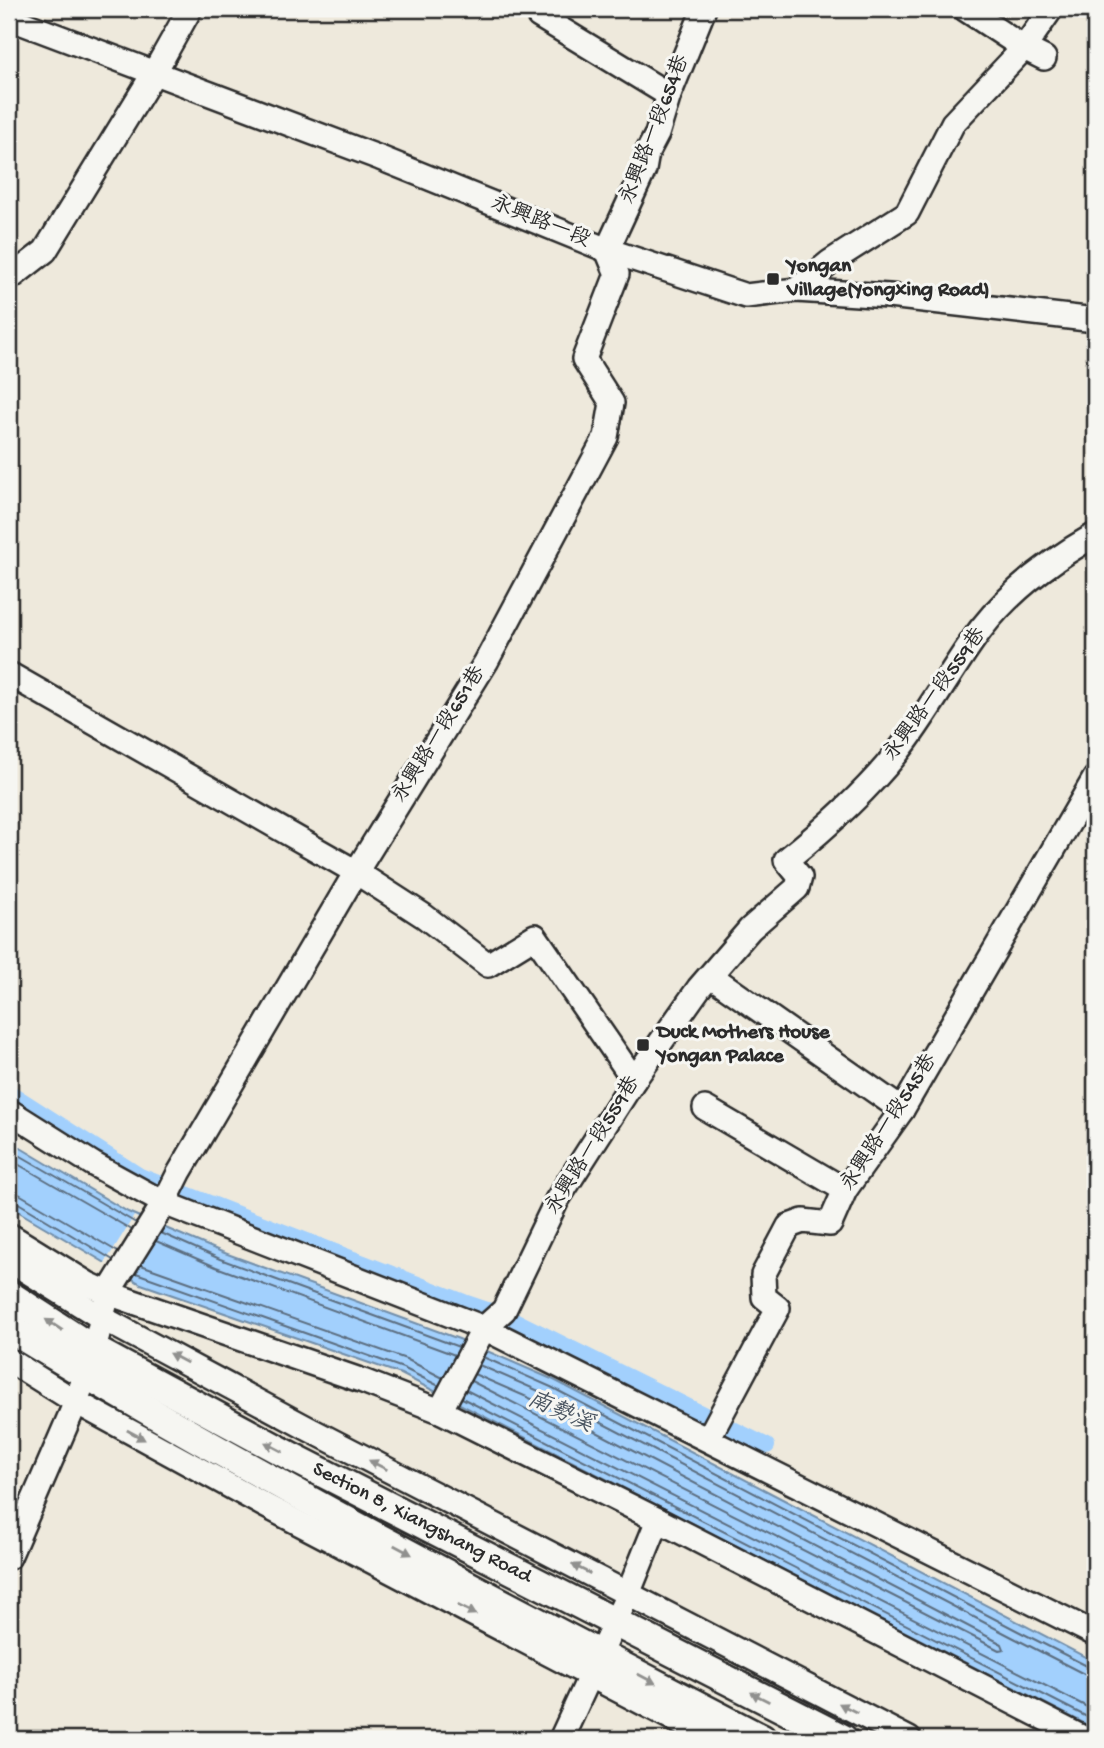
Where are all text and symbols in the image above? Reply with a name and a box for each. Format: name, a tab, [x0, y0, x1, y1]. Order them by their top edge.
street label: 永興路一段654巷	[614, 51, 696, 208]
street label: 永興路一段	[487, 190, 594, 254]
place label: Yongan Village(Yongxing Road)	[784, 255, 990, 304]
marker: Yongan Village(Yongxing Road)	[765, 271, 781, 287]
street label: 永興路一段559巷	[878, 622, 993, 767]
street label: 永興路一段651巷	[386, 661, 492, 808]
place label: Duck Mothers House Yongan Palace	[654, 1021, 831, 1070]
marker: Duck Mothers House Yongan Palace	[635, 1037, 651, 1053]
street label: 永興路一段545巷	[835, 1049, 944, 1196]
street label: 永興路一段559巷	[540, 1071, 647, 1220]
one-way arrow	[45, 1318, 64, 1331]
one-way arrow	[167, 1353, 187, 1365]
water label: 南勢溪	[523, 1386, 599, 1440]
one-way arrow	[126, 1429, 146, 1441]
one-way arrow	[264, 1442, 284, 1454]
street label: Section 8, Xiangshang Road	[308, 1457, 537, 1591]
one-way arrow	[368, 1460, 388, 1472]
one-way arrow	[393, 1544, 413, 1555]
one-way arrow	[571, 1564, 591, 1575]
one-way arrow	[457, 1604, 477, 1616]
one-way arrow	[637, 1673, 657, 1685]
one-way arrow	[750, 1692, 770, 1703]
one-way arrow	[838, 1702, 858, 1713]

